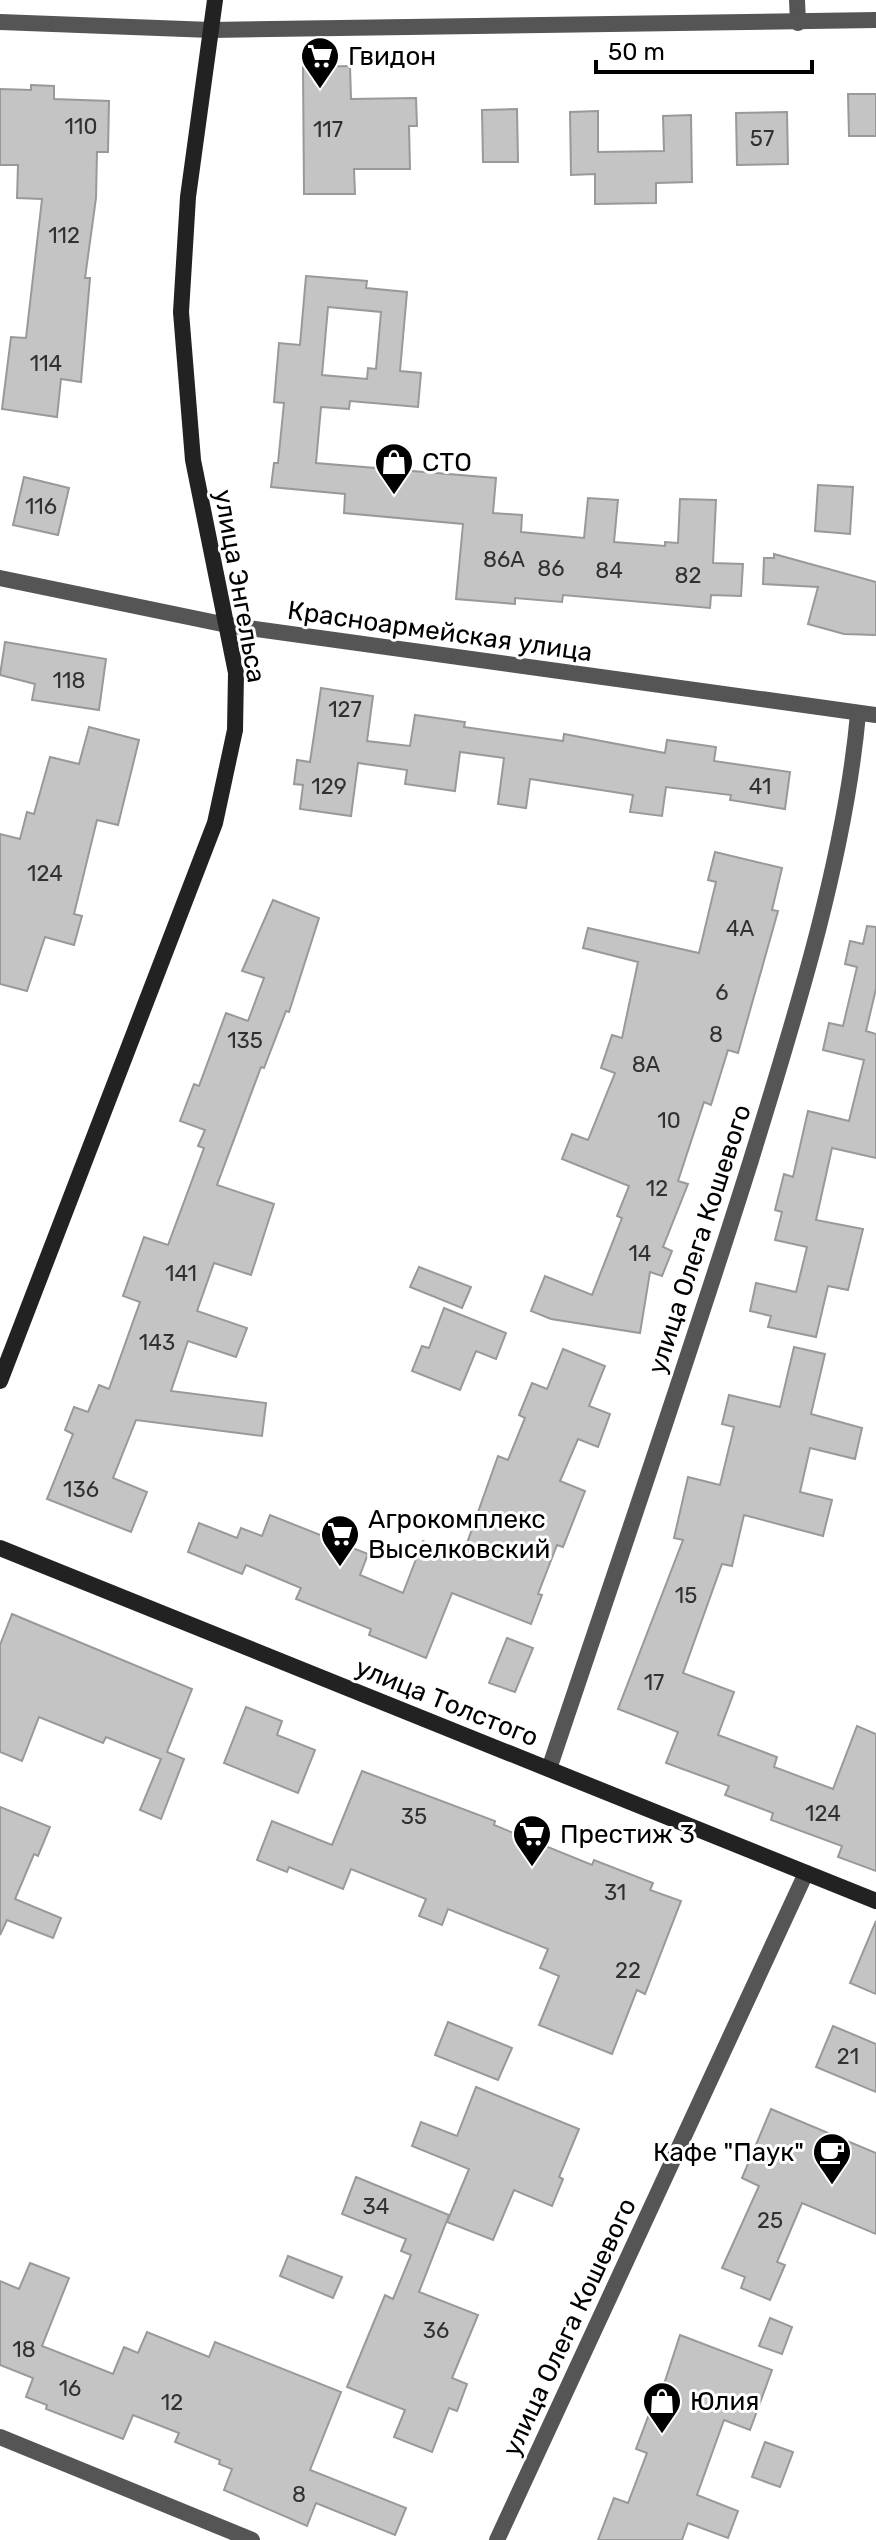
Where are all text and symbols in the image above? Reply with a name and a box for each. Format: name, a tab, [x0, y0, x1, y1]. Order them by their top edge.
scale bar	[596, 24, 812, 74]
supermarket icon: Гвидон	[299, 35, 341, 90]
text: 50 m	[608, 38, 665, 66]
place label: Гвидон	[348, 41, 436, 72]
house number: 110	[65, 113, 97, 140]
house number: 117	[313, 116, 343, 143]
house number: 57	[750, 125, 774, 152]
house number: 112	[48, 222, 80, 249]
house number: 114	[30, 350, 62, 377]
shop icon: СТО	[373, 441, 415, 496]
place label: СТО	[422, 447, 472, 478]
street label: улица Энгельса	[207, 487, 272, 685]
house number: 116	[25, 493, 57, 520]
house number: 86А	[483, 546, 525, 573]
house number: 86	[537, 555, 565, 582]
house number: 84	[595, 557, 623, 584]
house number: 82	[675, 562, 701, 589]
street label: Красноармейская улица	[285, 595, 594, 668]
house number: 118	[53, 667, 85, 694]
house number: 127	[328, 696, 362, 723]
house number: 129	[311, 773, 347, 800]
house number: 41	[749, 773, 771, 800]
house number: 124	[27, 860, 63, 887]
house number: 4А	[726, 915, 754, 942]
house number: 6	[715, 979, 729, 1006]
house number: 8	[709, 1021, 723, 1048]
house number: 135	[227, 1027, 263, 1054]
house number: 8А	[632, 1051, 661, 1078]
street label: улица Олега Кошевого	[641, 1101, 758, 1378]
house number: 10	[657, 1107, 681, 1134]
house number: 12	[646, 1175, 668, 1202]
house number: 14	[628, 1240, 652, 1267]
house number: 141	[165, 1260, 197, 1287]
house number: 143	[139, 1329, 175, 1356]
house number: 136	[63, 1476, 99, 1503]
place label: Агрокомплекс Выселковский	[368, 1504, 550, 1565]
supermarket icon: Агрокомплекс Выселковский	[319, 1513, 361, 1568]
house number: 15	[675, 1582, 697, 1609]
street label: улица Толстого	[351, 1652, 543, 1753]
house number: 17	[644, 1669, 664, 1696]
house number: 124	[805, 1800, 841, 1827]
house number: 35	[401, 1803, 427, 1830]
supermarket icon: Престиж 3	[511, 1813, 553, 1868]
place label: Престиж 3	[560, 1819, 695, 1850]
house number: 31	[604, 1879, 626, 1906]
house number: 22	[615, 1957, 641, 1984]
house number: 21	[837, 2043, 859, 2070]
cafe icon: Кафе "Паук"	[811, 2131, 853, 2186]
place label: Кафе "Паук"	[653, 2137, 804, 2168]
house number: 34	[363, 2193, 389, 2220]
street label: улица Олега Кошевого	[496, 2193, 643, 2461]
house number: 25	[757, 2207, 783, 2234]
house number: 36	[423, 2317, 449, 2344]
house number: 18	[12, 2336, 36, 2363]
house number: 16	[59, 2375, 81, 2402]
shop icon: Юлия	[641, 2380, 683, 2435]
place label: Юлия	[690, 2386, 759, 2417]
house number: 12	[161, 2389, 183, 2416]
house number: 8	[292, 2481, 306, 2508]

